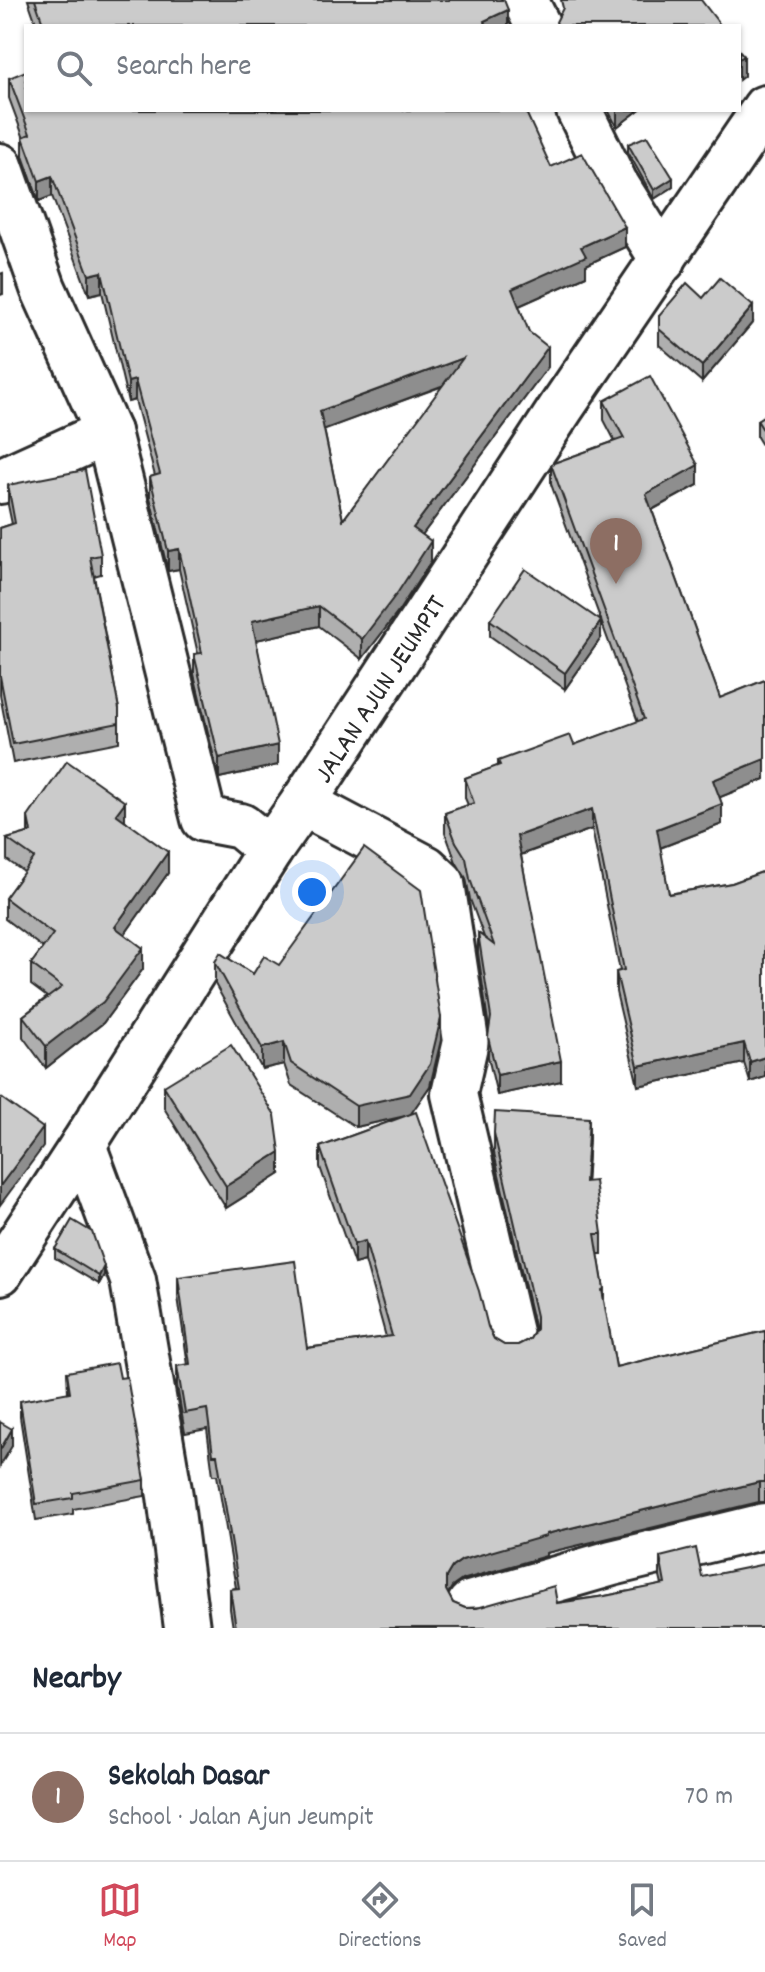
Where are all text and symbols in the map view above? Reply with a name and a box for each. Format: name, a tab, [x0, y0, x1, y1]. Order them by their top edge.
search box	[24, 24, 741, 112]
icon: search	[52, 46, 96, 90]
text: Search here	[116, 47, 252, 90]
pin: 1	[590, 518, 642, 584]
street label: JALAN AJUN JEUMPIT	[306, 589, 459, 792]
your location	[292, 872, 332, 912]
text: Nearby	[32, 1656, 121, 1705]
text: Sekolah Dasar	[108, 1757, 269, 1800]
text: 1	[55, 1779, 61, 1816]
text: 70 m	[685, 1779, 733, 1816]
text: School · Jalan Ajun Jeumpit	[108, 1800, 374, 1837]
tab: Map	[98, 1878, 142, 1957]
tab: Directions	[338, 1878, 422, 1957]
tab: Saved	[618, 1878, 667, 1957]

